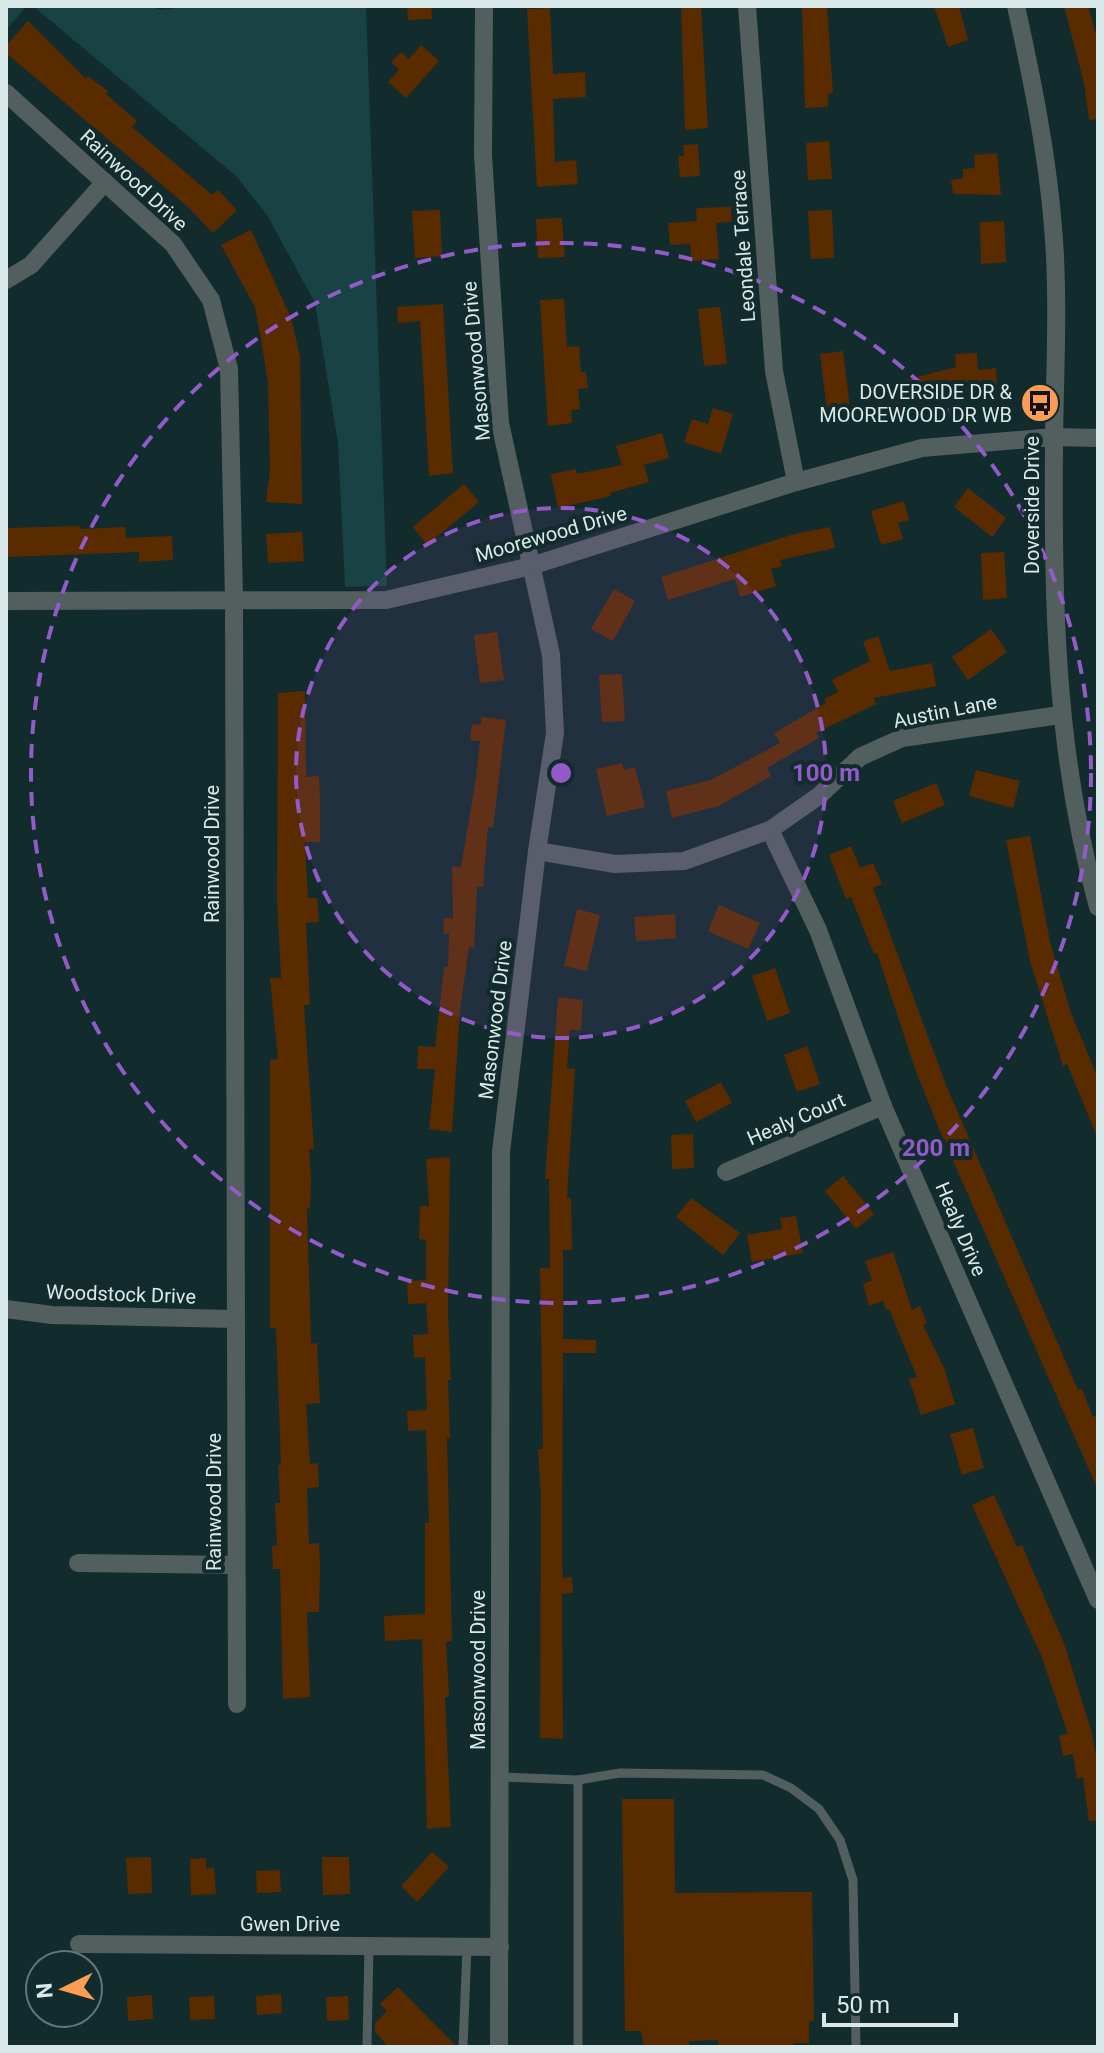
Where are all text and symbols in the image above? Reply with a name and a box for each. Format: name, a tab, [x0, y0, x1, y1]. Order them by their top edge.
street label: Rainwood Drive	[75, 124, 193, 236]
street label: Leondale Terrace	[726, 169, 760, 323]
street label: Masonwood Drive	[457, 280, 495, 442]
place label: DOVERSIDE DR & MOOREWOOD DR WB	[819, 380, 1013, 427]
bus stop icon: DOVERSIDE DR & MOOREWOOD DR WB	[1019, 382, 1061, 424]
street label: Doverside Drive	[1020, 436, 1044, 574]
street label: Moorewood Drive	[472, 501, 630, 567]
street label: Austin Lane	[891, 689, 999, 733]
centre of rings	[547, 759, 575, 787]
text: 100 m	[792, 759, 860, 787]
street label: Rainwood Drive	[200, 785, 224, 923]
street label: Masonwood Drive	[473, 939, 517, 1101]
street label: Healy Court	[743, 1088, 849, 1150]
text: 200 m	[902, 1134, 970, 1162]
street label: Healy Drive	[930, 1178, 992, 1280]
street label: Woodstock Drive	[46, 1279, 196, 1309]
street label: Rainwood Drive	[202, 1433, 226, 1571]
street label: Masonwood Drive	[466, 1590, 490, 1750]
street label: Gwen Drive	[240, 1912, 340, 1936]
north arrow	[24, 1949, 104, 2029]
scale bar	[824, 1977, 956, 2027]
text: N	[31, 1982, 58, 2000]
text: 50 m	[836, 1991, 890, 2019]

